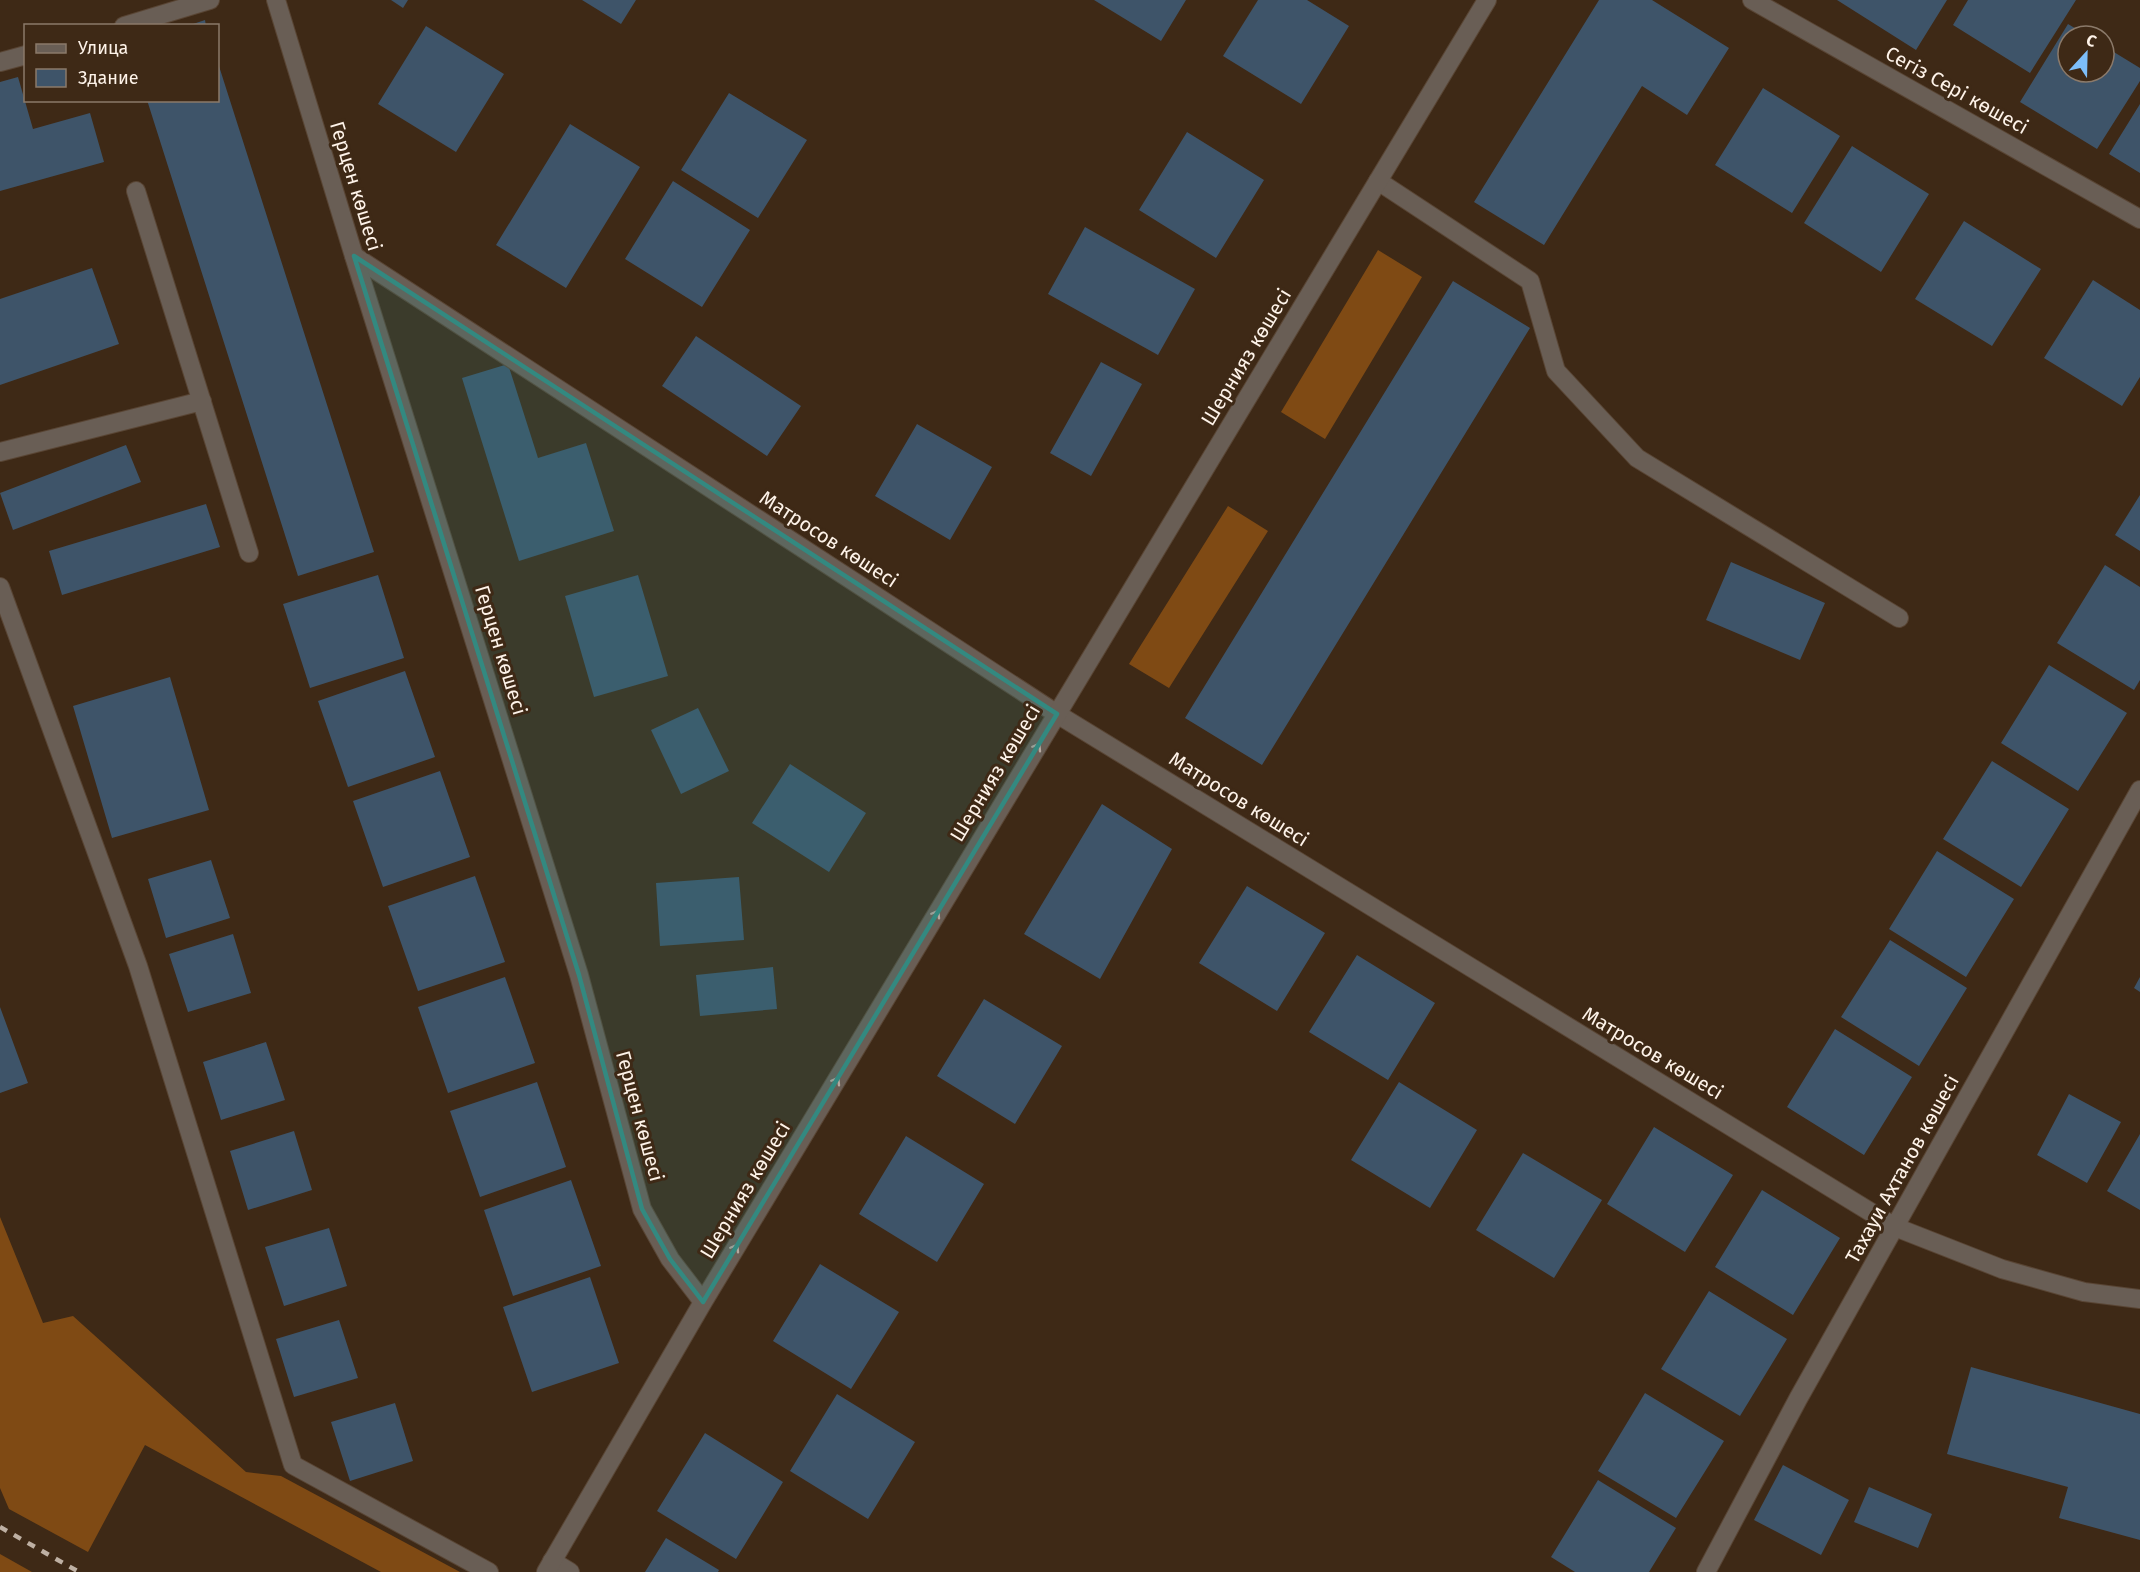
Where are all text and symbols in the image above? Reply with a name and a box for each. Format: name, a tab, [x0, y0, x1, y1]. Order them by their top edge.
legend	[24, 24, 219, 102]
north arrow	[2056, 24, 2116, 84]
text: С	[2084, 30, 2100, 51]
text: Улица	[78, 37, 128, 59]
street label: Сегіз Сері көшесі	[1881, 41, 2033, 139]
text: Здание	[78, 67, 139, 89]
street label: Герцен көшесі	[325, 118, 387, 254]
street label: Шернияз көшесі	[1196, 284, 1296, 430]
street label: Матросов көшесі	[755, 485, 903, 593]
street label: Герцен көшесі	[470, 582, 532, 718]
street label: Шернияз көшесі	[945, 700, 1045, 846]
one-way arrow	[1029, 743, 1041, 760]
street label: Матросов көшесі	[1165, 746, 1313, 852]
one-way arrow	[929, 910, 941, 927]
street label: Матросов көшесі	[1578, 1002, 1728, 1104]
street label: Герцен көшесі	[611, 1048, 669, 1184]
street label: Тахауи Ахтанов көшесі	[1840, 1071, 1964, 1267]
one-way arrow	[828, 1077, 840, 1094]
street label: Шернияз көшесі	[695, 1117, 795, 1263]
one-way arrow	[728, 1244, 740, 1261]

